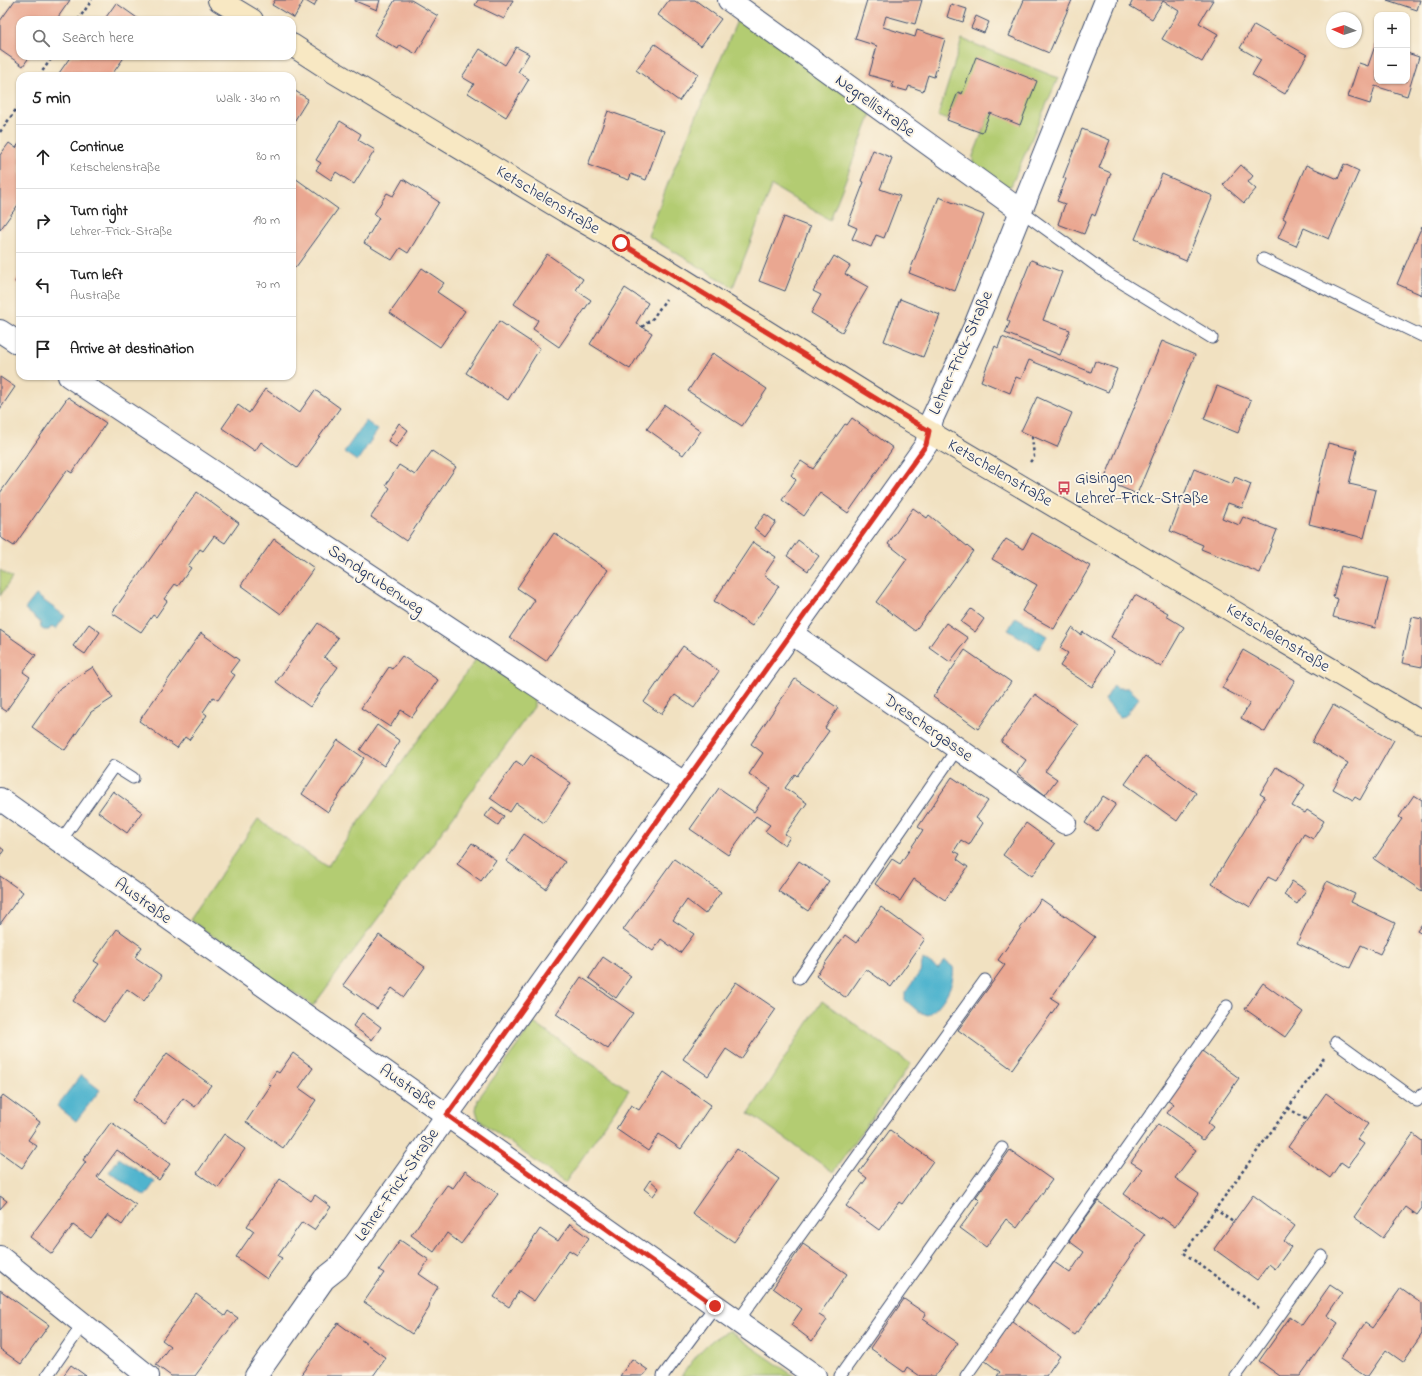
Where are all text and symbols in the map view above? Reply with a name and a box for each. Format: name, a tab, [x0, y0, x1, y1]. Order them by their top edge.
north arrow	[1326, 12, 1362, 48]
map controls	[1374, 12, 1410, 84]
button: +	[1374, 12, 1410, 48]
search box	[16, 16, 296, 60]
icon: search	[30, 27, 52, 49]
text: Search here	[62, 27, 134, 49]
button: −	[1374, 48, 1410, 84]
street label: Negrellistraße	[829, 68, 921, 145]
text: 5 min	[32, 86, 71, 111]
text: Walk · 340 m	[216, 89, 280, 108]
text: Continue	[70, 136, 124, 158]
icon: ahead	[32, 146, 54, 168]
text: 80 m	[256, 147, 280, 166]
text: Ketschelenstraße	[70, 158, 160, 177]
street label: Ketschelenstraße	[491, 159, 605, 241]
text: Turn right	[70, 200, 128, 222]
icon: right	[32, 210, 54, 232]
text: 190 m	[253, 211, 280, 230]
text: Lehrer-Frick-Straße	[70, 222, 172, 241]
route start	[612, 234, 630, 252]
text: Turn left	[70, 264, 123, 286]
icon: left	[32, 274, 54, 296]
text: 70 m	[256, 275, 280, 294]
text: Austraße	[70, 286, 120, 305]
street label: Lehrer-Frick-Straße	[922, 287, 1000, 419]
icon: arrive	[32, 338, 54, 360]
text: Arrive at destination	[70, 338, 194, 360]
street label: Ketschelenstraße	[943, 433, 1058, 513]
place label: Gisingen Lehrer-Frick-Straße	[1075, 466, 1209, 511]
bus stop icon: Gisingen Lehrer-Frick-Straße	[1056, 480, 1072, 496]
street label: Sandgrubenweg	[321, 538, 429, 623]
street label: Ketschelenstraße	[1221, 597, 1335, 679]
street label: Dreschergasse	[876, 687, 978, 770]
street label: Austraße	[109, 872, 177, 931]
street label: Austraße	[374, 1058, 442, 1116]
street label: Lehrer-Frick-Straße	[348, 1123, 446, 1247]
route end	[706, 1297, 724, 1315]

